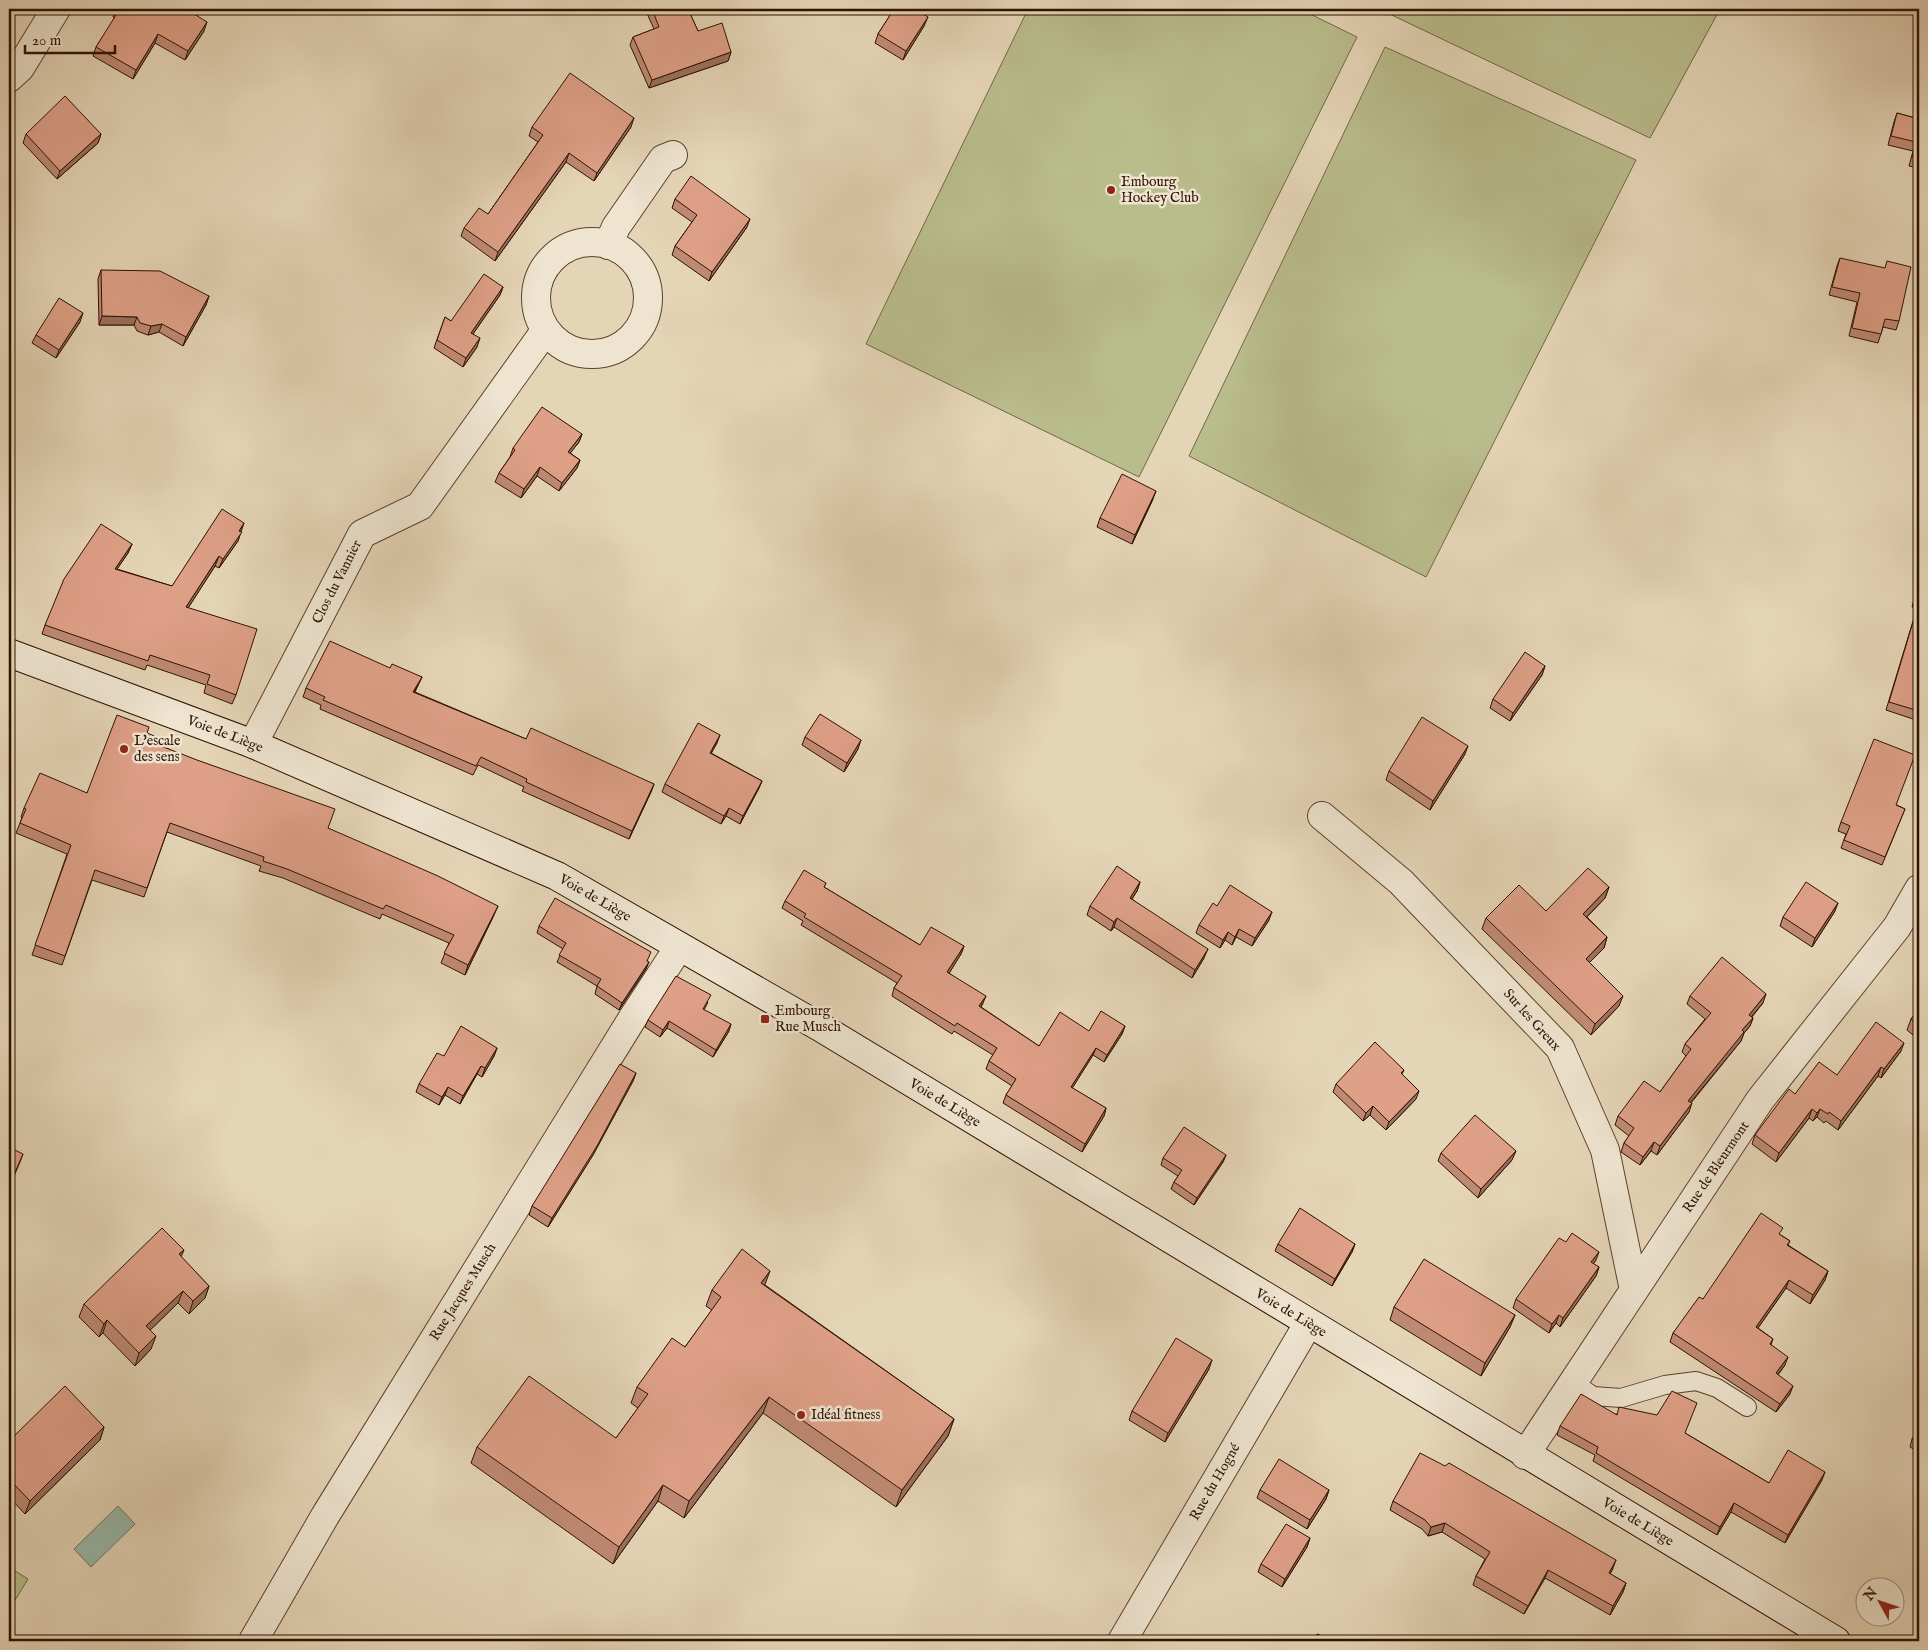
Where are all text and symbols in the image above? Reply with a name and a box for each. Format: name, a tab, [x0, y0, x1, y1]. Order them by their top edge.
scale bar	[25, 22, 115, 54]
text: 20 m	[32, 31, 62, 50]
place label: Embourg Hockey Club	[1121, 173, 1199, 207]
marker: Embourg Hockey Club	[1105, 184, 1117, 196]
street label: Clos du Vannier	[308, 537, 366, 627]
street label: Voie de Liège	[183, 711, 266, 757]
place label: L'escale des sens	[134, 732, 181, 766]
marker: L'escale des sens	[118, 743, 130, 755]
street label: Voie de Liège	[555, 870, 635, 926]
street label: Sur les Greux	[1499, 985, 1565, 1055]
place label: Embourg Rue Musch	[775, 1002, 842, 1036]
marker: Embourg Rue Musch	[759, 1013, 771, 1025]
street label: Voie de Liège	[905, 1074, 984, 1132]
street label: Rue de Bleurmont	[1679, 1118, 1753, 1216]
street label: Rue Jacques Musch	[426, 1239, 501, 1344]
street label: Voie de Liège	[1251, 1284, 1330, 1342]
place label: Idéal fitness	[811, 1406, 881, 1424]
marker: Idéal fitness	[795, 1409, 807, 1421]
street label: Rue du Hogné	[1186, 1440, 1245, 1524]
street label: Voie de Liège	[1598, 1493, 1677, 1551]
north arrow	[1856, 1578, 1906, 1628]
text: N	[1859, 1584, 1882, 1605]

